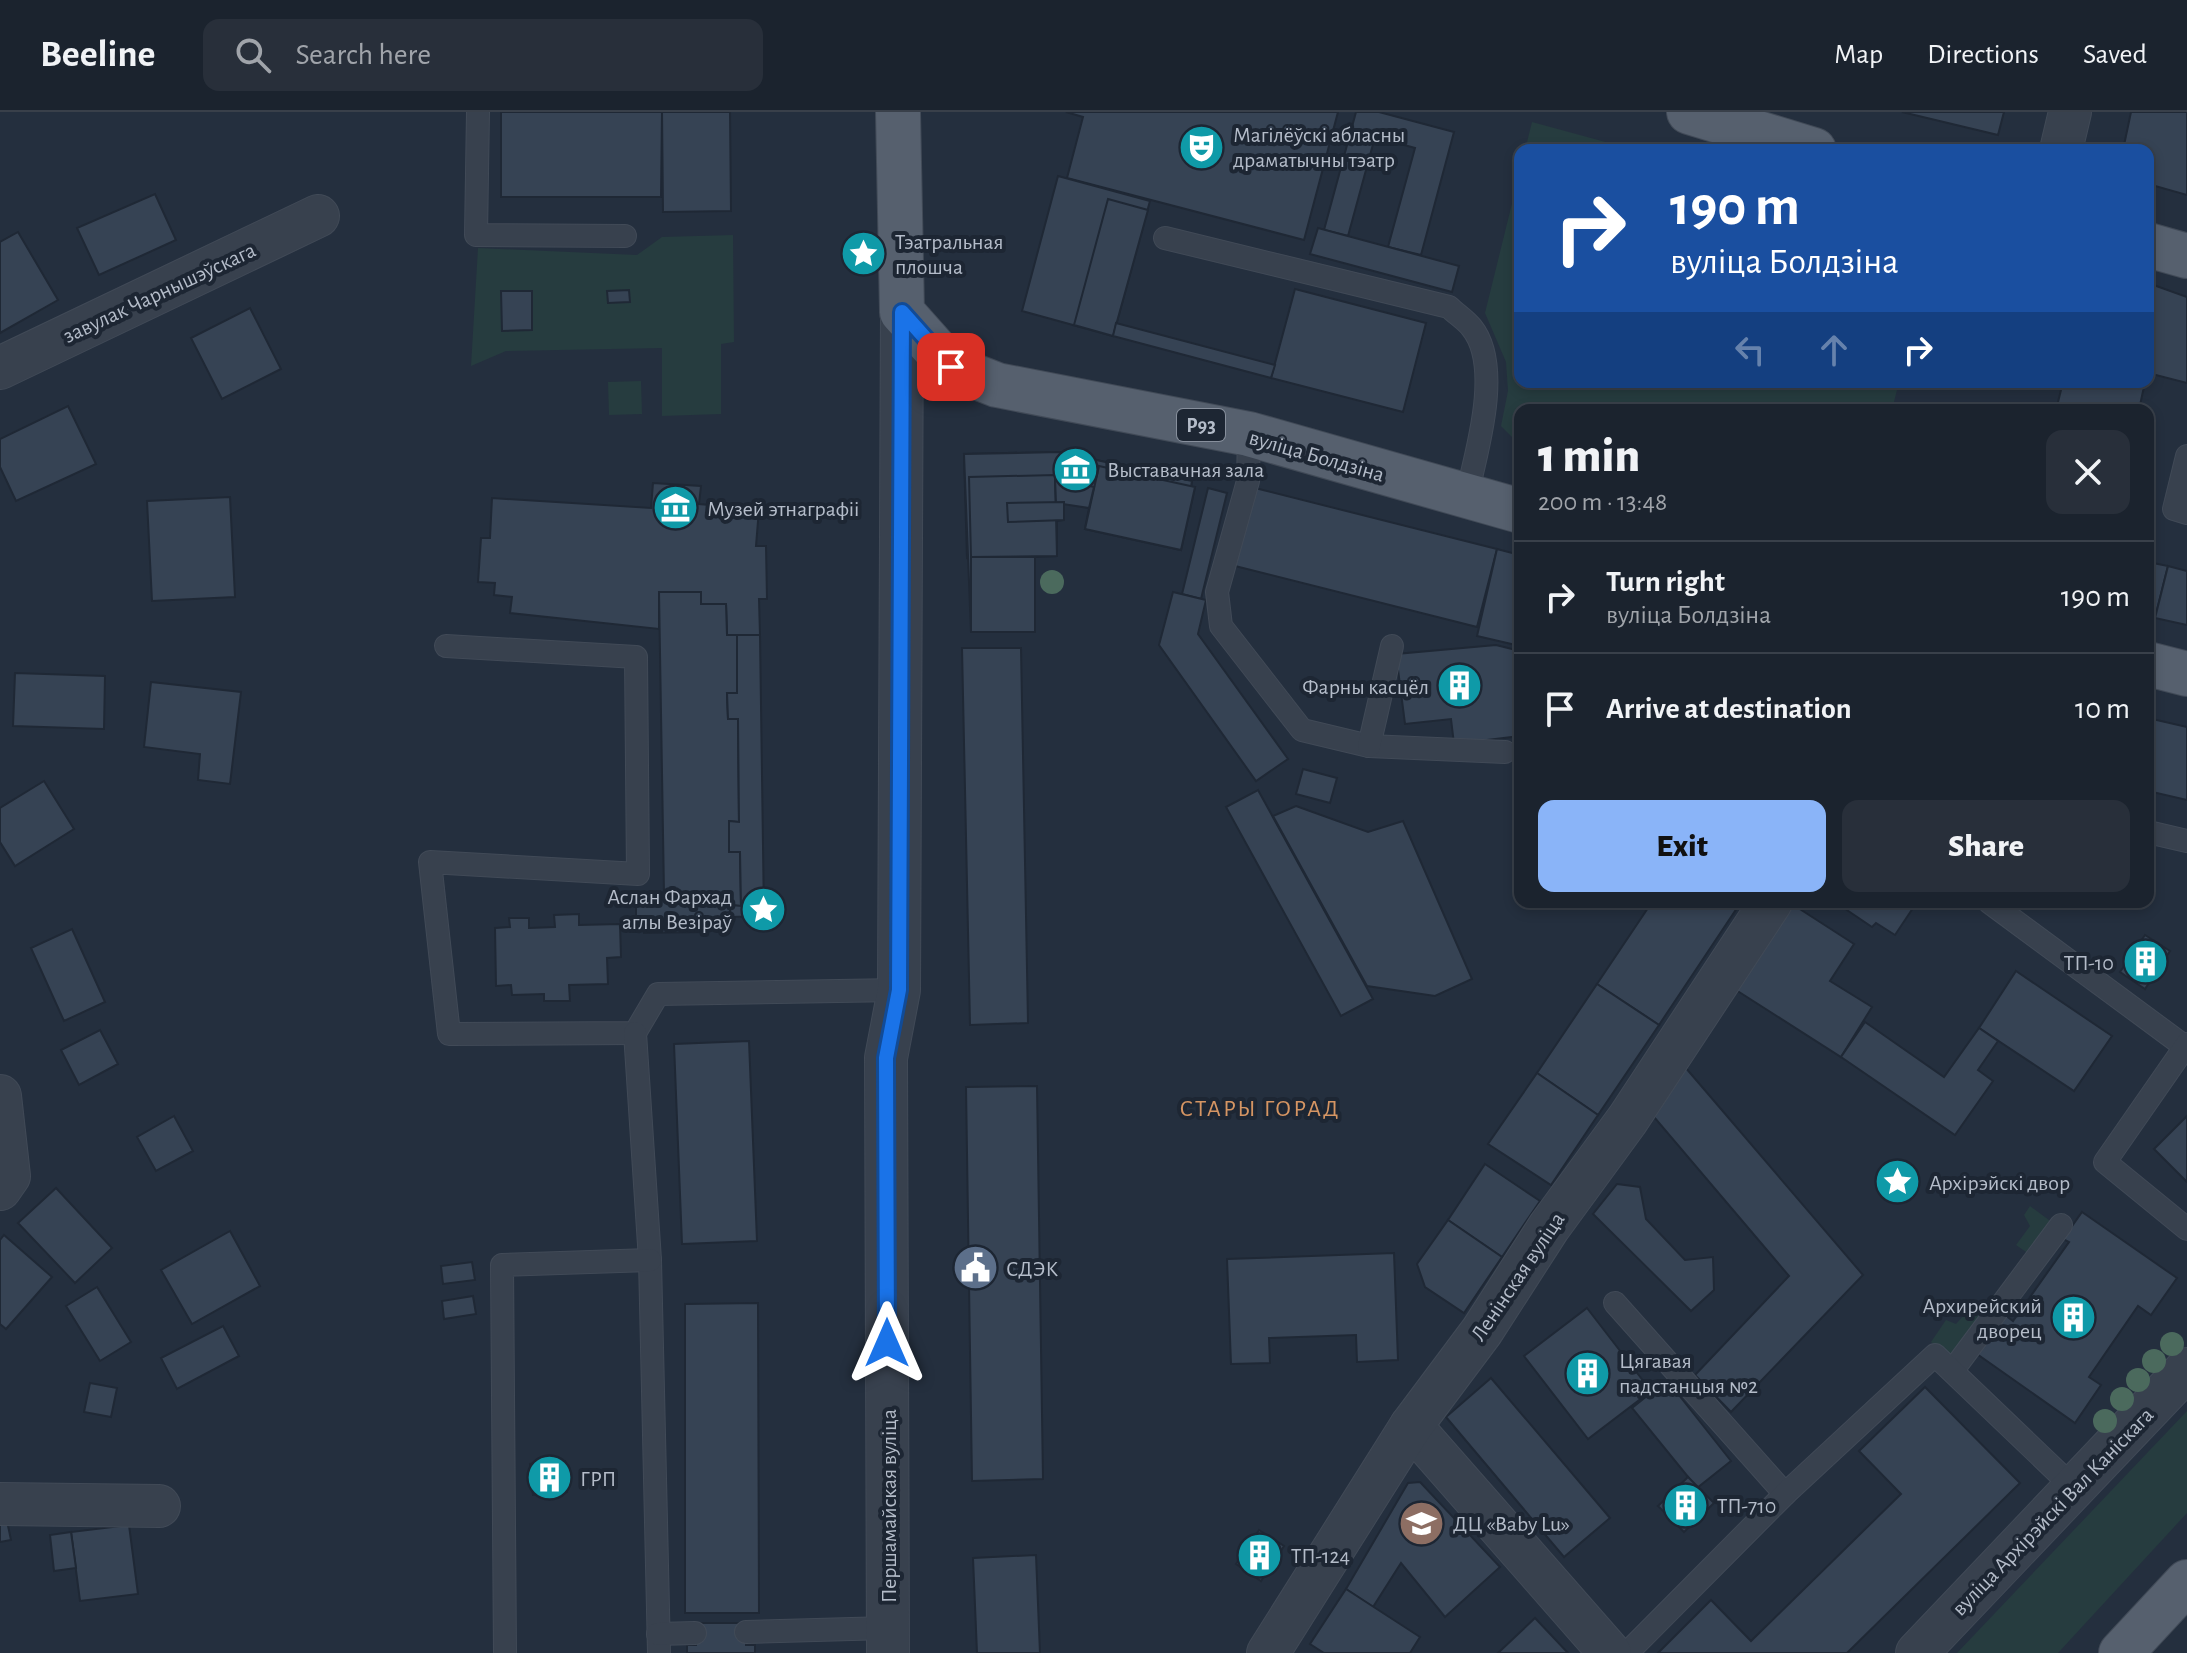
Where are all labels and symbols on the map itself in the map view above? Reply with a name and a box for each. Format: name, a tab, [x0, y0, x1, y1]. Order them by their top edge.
theatre icon: Магілёўскі абласны драматычны тэатр	[1178, 123, 1226, 171]
place label: Магілёўскі абласны драматычны тэатр	[1233, 124, 1405, 171]
place icon: Тэатральная плошча	[840, 230, 888, 278]
place label: Тэатральная плошча	[895, 231, 1004, 278]
street label: завулак Чарнышэўскага	[60, 239, 259, 347]
pin	[917, 333, 985, 401]
road number: Р93	[1177, 409, 1225, 441]
street label: вуліца Болдзіна	[1247, 426, 1387, 486]
museum icon: Выставачная зала	[1052, 445, 1100, 493]
place label: Выставачная зала	[1107, 459, 1264, 481]
museum icon: Музей этнаграфіі	[652, 484, 700, 532]
place label: Музей этнаграфіі	[707, 498, 859, 520]
building icon: Фарны касцёл	[1436, 662, 1484, 710]
place label: Фарны касцёл	[1302, 676, 1429, 698]
place icon: Аслан Фархад аглы Везіраў	[739, 885, 787, 933]
place label: Аслан Фархад аглы Везіраў	[607, 886, 733, 933]
building icon: ТП-10	[2121, 938, 2169, 986]
place label: ТП-10	[2064, 952, 2114, 974]
district label: СТАРЫ ГОРАД	[1179, 1097, 1341, 1121]
place icon: Архірэйскі двор	[1874, 1158, 1922, 1206]
place label: Архірэйскі двор	[1929, 1172, 2070, 1194]
street label: Ленінская вуліца	[1467, 1208, 1569, 1345]
public building icon: СДЭК	[951, 1244, 999, 1292]
place label: СДЭК	[1006, 1258, 1058, 1280]
building icon: Архирейский дворец	[2049, 1294, 2097, 1342]
place label: Архирейский дворец	[1922, 1295, 2042, 1342]
position arrow	[845, 1301, 929, 1385]
building icon: Цягавая падстанцыя №2	[1564, 1349, 1612, 1397]
place label: Цягавая падстанцыя №2	[1619, 1350, 1758, 1397]
street label: вуліца Архірэйскі Вал Каніскага	[1948, 1404, 2158, 1620]
street label: Першамайская вуліца	[878, 1409, 900, 1603]
building icon: ГРП	[525, 1454, 573, 1502]
place label: ГРП	[580, 1468, 616, 1490]
building icon: ТП-710	[1662, 1481, 1710, 1529]
place label: ТП-710	[1717, 1495, 1776, 1517]
school or university icon: ДЦ «Baby Lu»	[1398, 1499, 1446, 1547]
place label: ДЦ «Baby Lu»	[1453, 1513, 1570, 1535]
building icon: ТП-124	[1236, 1531, 1284, 1579]
place label: ТП-124	[1291, 1545, 1350, 1567]

